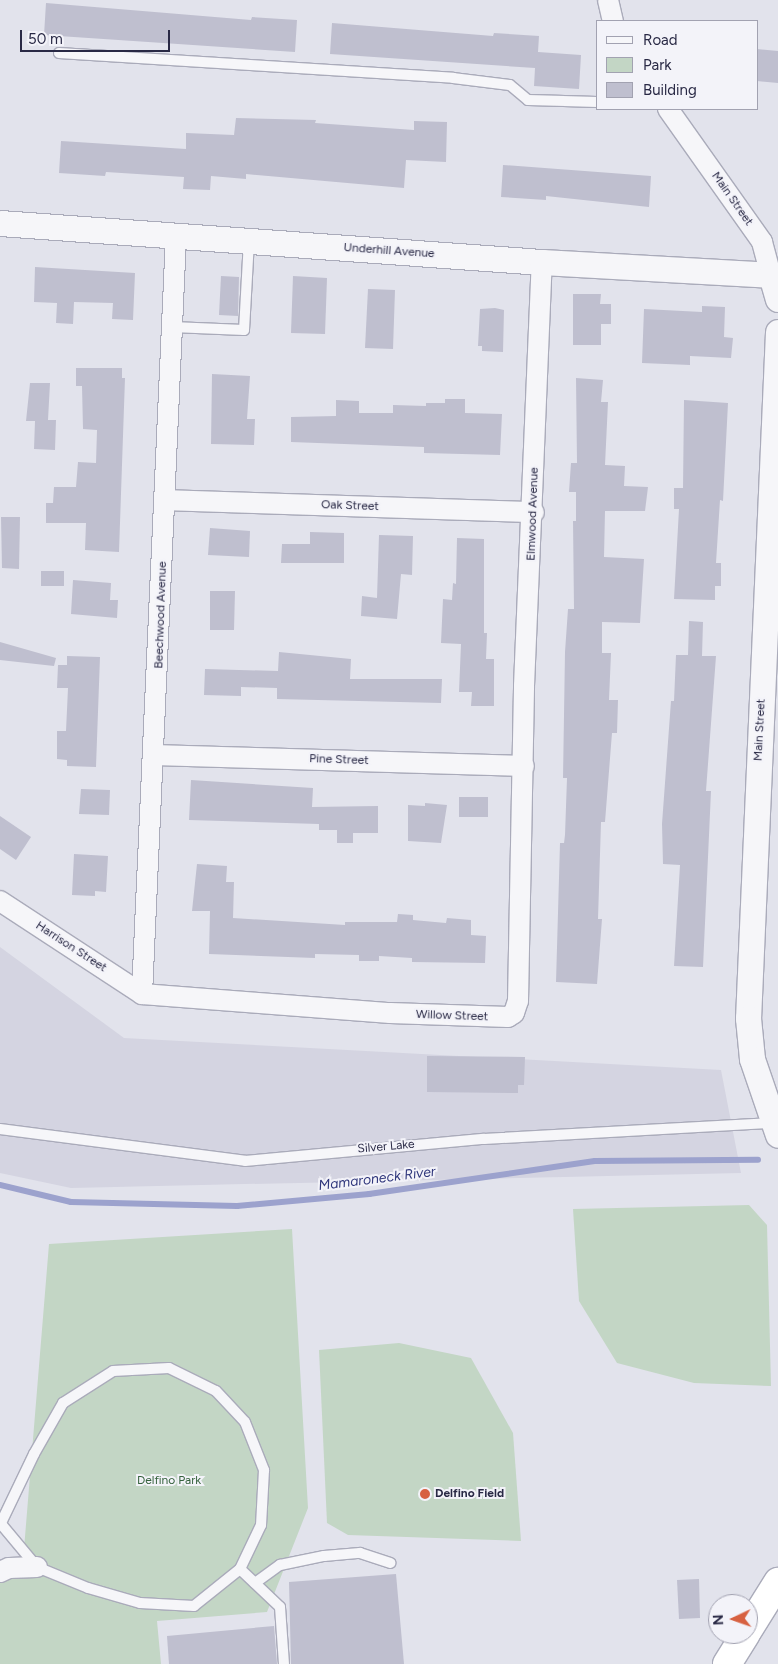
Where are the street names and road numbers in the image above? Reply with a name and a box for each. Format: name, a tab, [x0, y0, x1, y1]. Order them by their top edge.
street label: Main Street	[708, 169, 756, 229]
street label: Underhill Avenue	[343, 241, 435, 261]
street label: Elmwood Avenue	[524, 467, 542, 561]
street label: Oak Street	[321, 498, 379, 514]
street label: Beechwood Avenue	[152, 561, 170, 669]
street label: Main Street	[751, 699, 769, 761]
street label: Pine Street	[309, 752, 369, 768]
street label: Harrison Street	[33, 919, 109, 975]
street label: Willow Street	[416, 1008, 488, 1024]
street label: Silver Lake	[357, 1137, 415, 1157]

